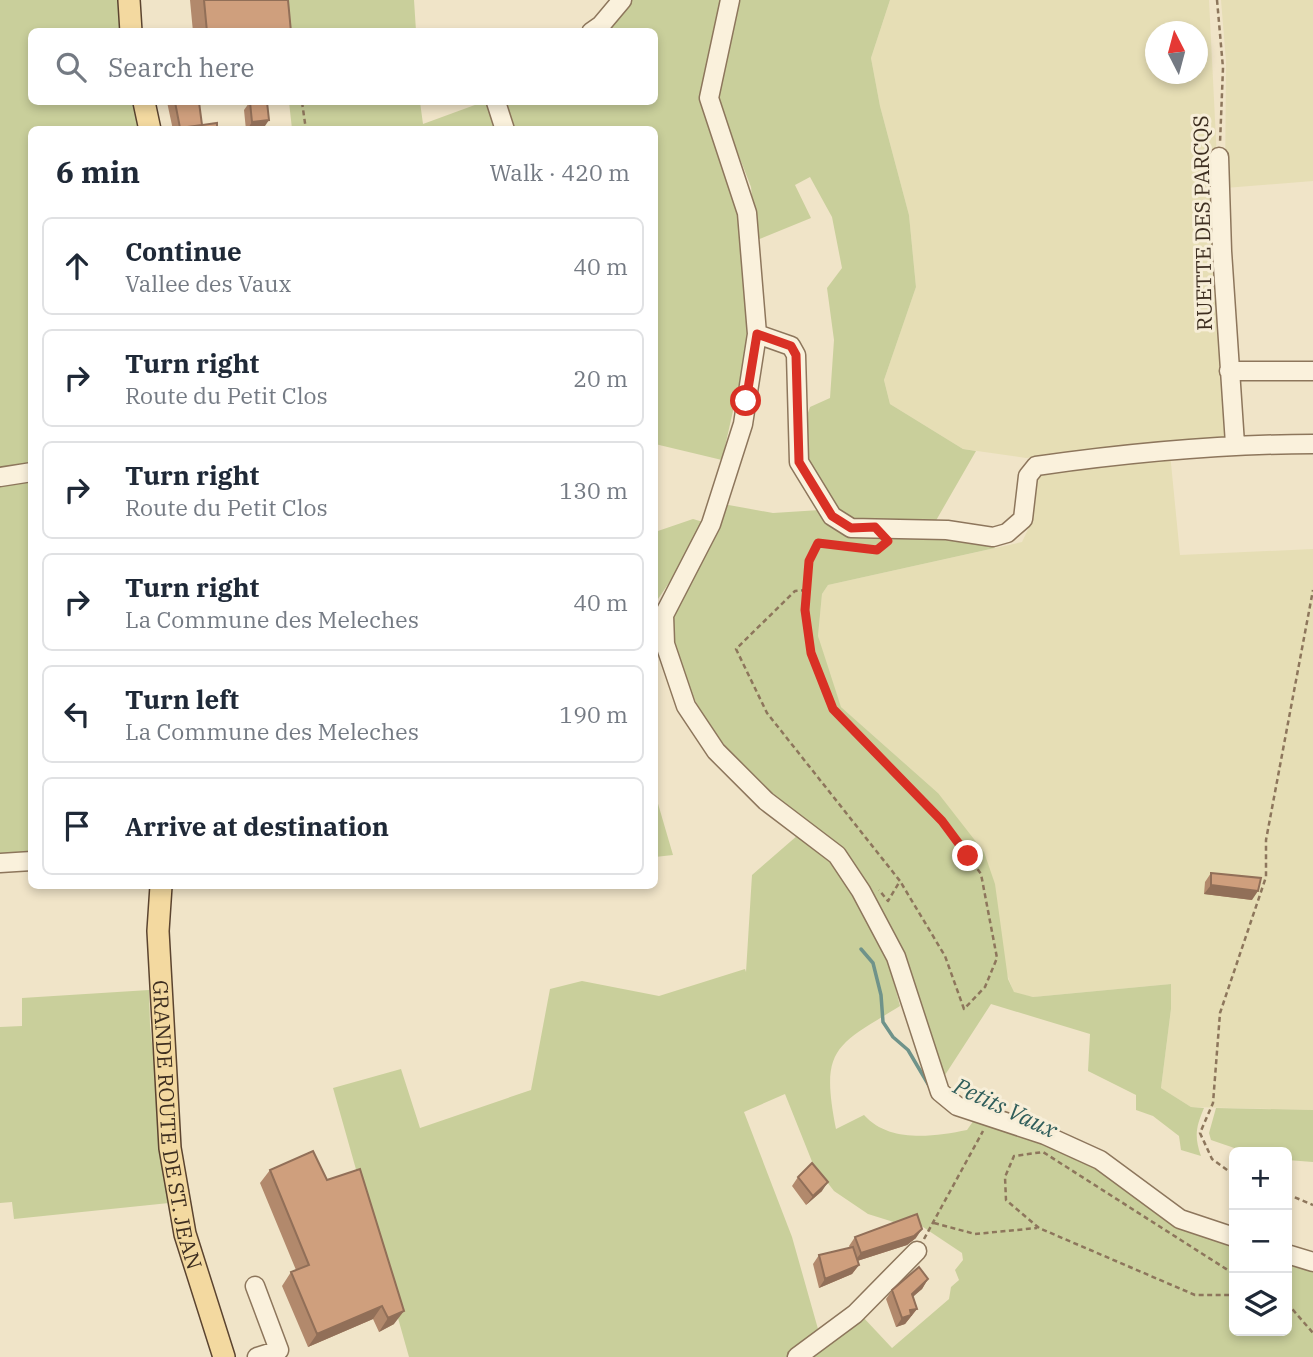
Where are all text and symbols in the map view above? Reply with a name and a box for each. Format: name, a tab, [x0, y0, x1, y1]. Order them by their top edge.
north arrow	[1145, 21, 1208, 84]
search box	[28, 28, 658, 105]
icon: search	[52, 48, 90, 86]
text: Search here	[108, 50, 254, 84]
street label: RUETTE DES PARCQS	[1186, 115, 1218, 331]
text: 6 min	[56, 152, 140, 191]
text: Walk · 420 m	[489, 157, 630, 187]
text: Continue	[125, 234, 242, 268]
icon: ahead	[58, 247, 96, 285]
text: 40 m	[573, 251, 628, 281]
text: Vallee des Vaux	[125, 268, 291, 298]
text: Turn right	[125, 346, 259, 380]
icon: right	[58, 359, 96, 397]
text: 20 m	[573, 363, 628, 393]
text: Route du Petit Clos	[125, 380, 328, 410]
route start	[730, 385, 761, 416]
text: Turn right	[125, 458, 259, 492]
icon: right	[58, 471, 96, 509]
text: 130 m	[559, 475, 628, 505]
text: Route du Petit Clos	[125, 492, 328, 522]
text: Turn right	[125, 570, 259, 604]
icon: right	[58, 583, 96, 621]
text: 40 m	[573, 587, 628, 617]
text: La Commune des Meleches	[125, 604, 419, 634]
text: Turn left	[125, 682, 239, 716]
icon: left	[58, 695, 96, 733]
text: 190 m	[559, 699, 628, 729]
text: La Commune des Meleches	[125, 716, 419, 746]
icon: arrive	[58, 807, 96, 845]
text: Arrive at destination	[125, 809, 389, 843]
route end	[952, 840, 983, 871]
street label: GRANDE ROUTE DE ST. JEAN	[147, 979, 209, 1273]
water label: Petits Vaux	[948, 1069, 1064, 1144]
map controls	[1229, 1147, 1292, 1336]
button: +	[1229, 1147, 1292, 1210]
button: −	[1229, 1210, 1292, 1273]
button: layers	[1229, 1273, 1292, 1336]

